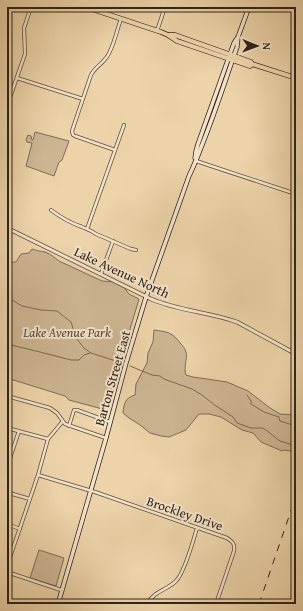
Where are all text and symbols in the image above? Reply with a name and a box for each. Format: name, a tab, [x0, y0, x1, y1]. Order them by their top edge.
north arrow	[237, 26, 277, 66]
text: N	[259, 42, 275, 51]
street label: Lake Avenue North	[71, 242, 173, 303]
park label: Lake Avenue Park	[22, 323, 111, 342]
street label: Barton Street East	[90, 328, 135, 428]
street label: Brockley Drive	[144, 492, 226, 535]

